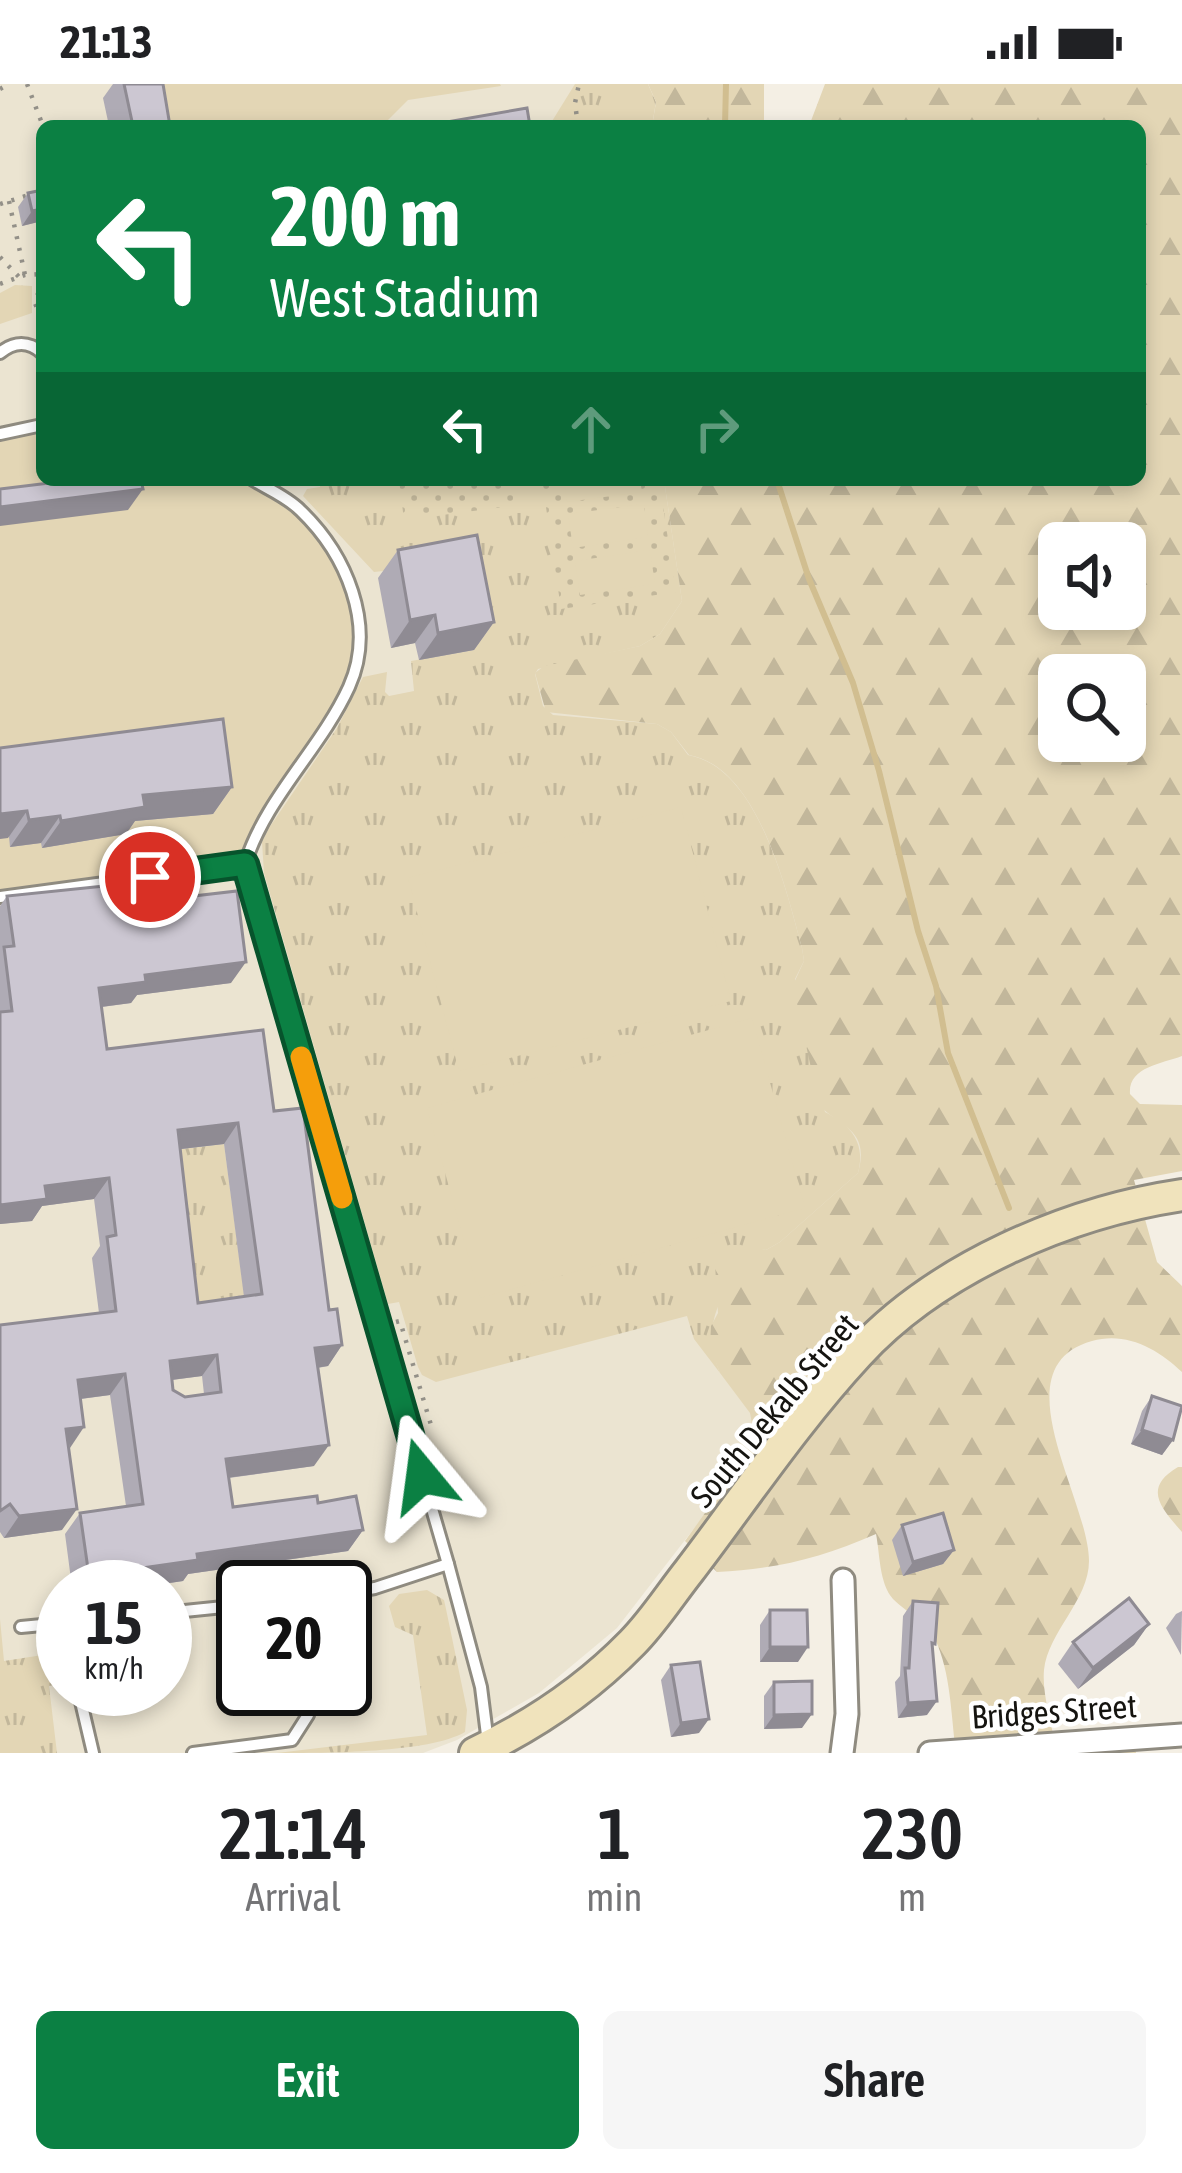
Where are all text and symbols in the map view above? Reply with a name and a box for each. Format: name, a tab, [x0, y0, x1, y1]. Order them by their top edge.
text: 21:13	[60, 16, 153, 68]
icon: left	[72, 168, 228, 324]
text: 200 m	[270, 168, 460, 264]
text: West Stadium	[270, 267, 540, 328]
icon: left	[432, 396, 498, 462]
icon: ahead	[558, 396, 624, 462]
icon: right	[684, 396, 750, 462]
map controls	[1038, 522, 1146, 762]
button: sound	[1038, 522, 1146, 630]
button: search	[1038, 654, 1146, 762]
pin	[99, 826, 201, 928]
icon: arrive	[117, 844, 183, 910]
street label: South Dekalb Street	[682, 1306, 866, 1514]
position arrow	[359, 1413, 485, 1539]
speed limit sign: 20	[216, 1560, 372, 1716]
text: 15	[86, 1588, 142, 1657]
text: km/h	[84, 1651, 144, 1685]
street label: Bridges Street	[970, 1686, 1138, 1736]
text: 21:14	[219, 1792, 367, 1874]
text: 1	[597, 1792, 631, 1874]
text: 230	[861, 1792, 963, 1874]
text: Arrival	[246, 1875, 341, 1919]
text: min	[586, 1875, 642, 1919]
text: m	[898, 1875, 926, 1919]
button: Exit	[36, 2011, 579, 2149]
button: Share	[603, 2011, 1146, 2149]

